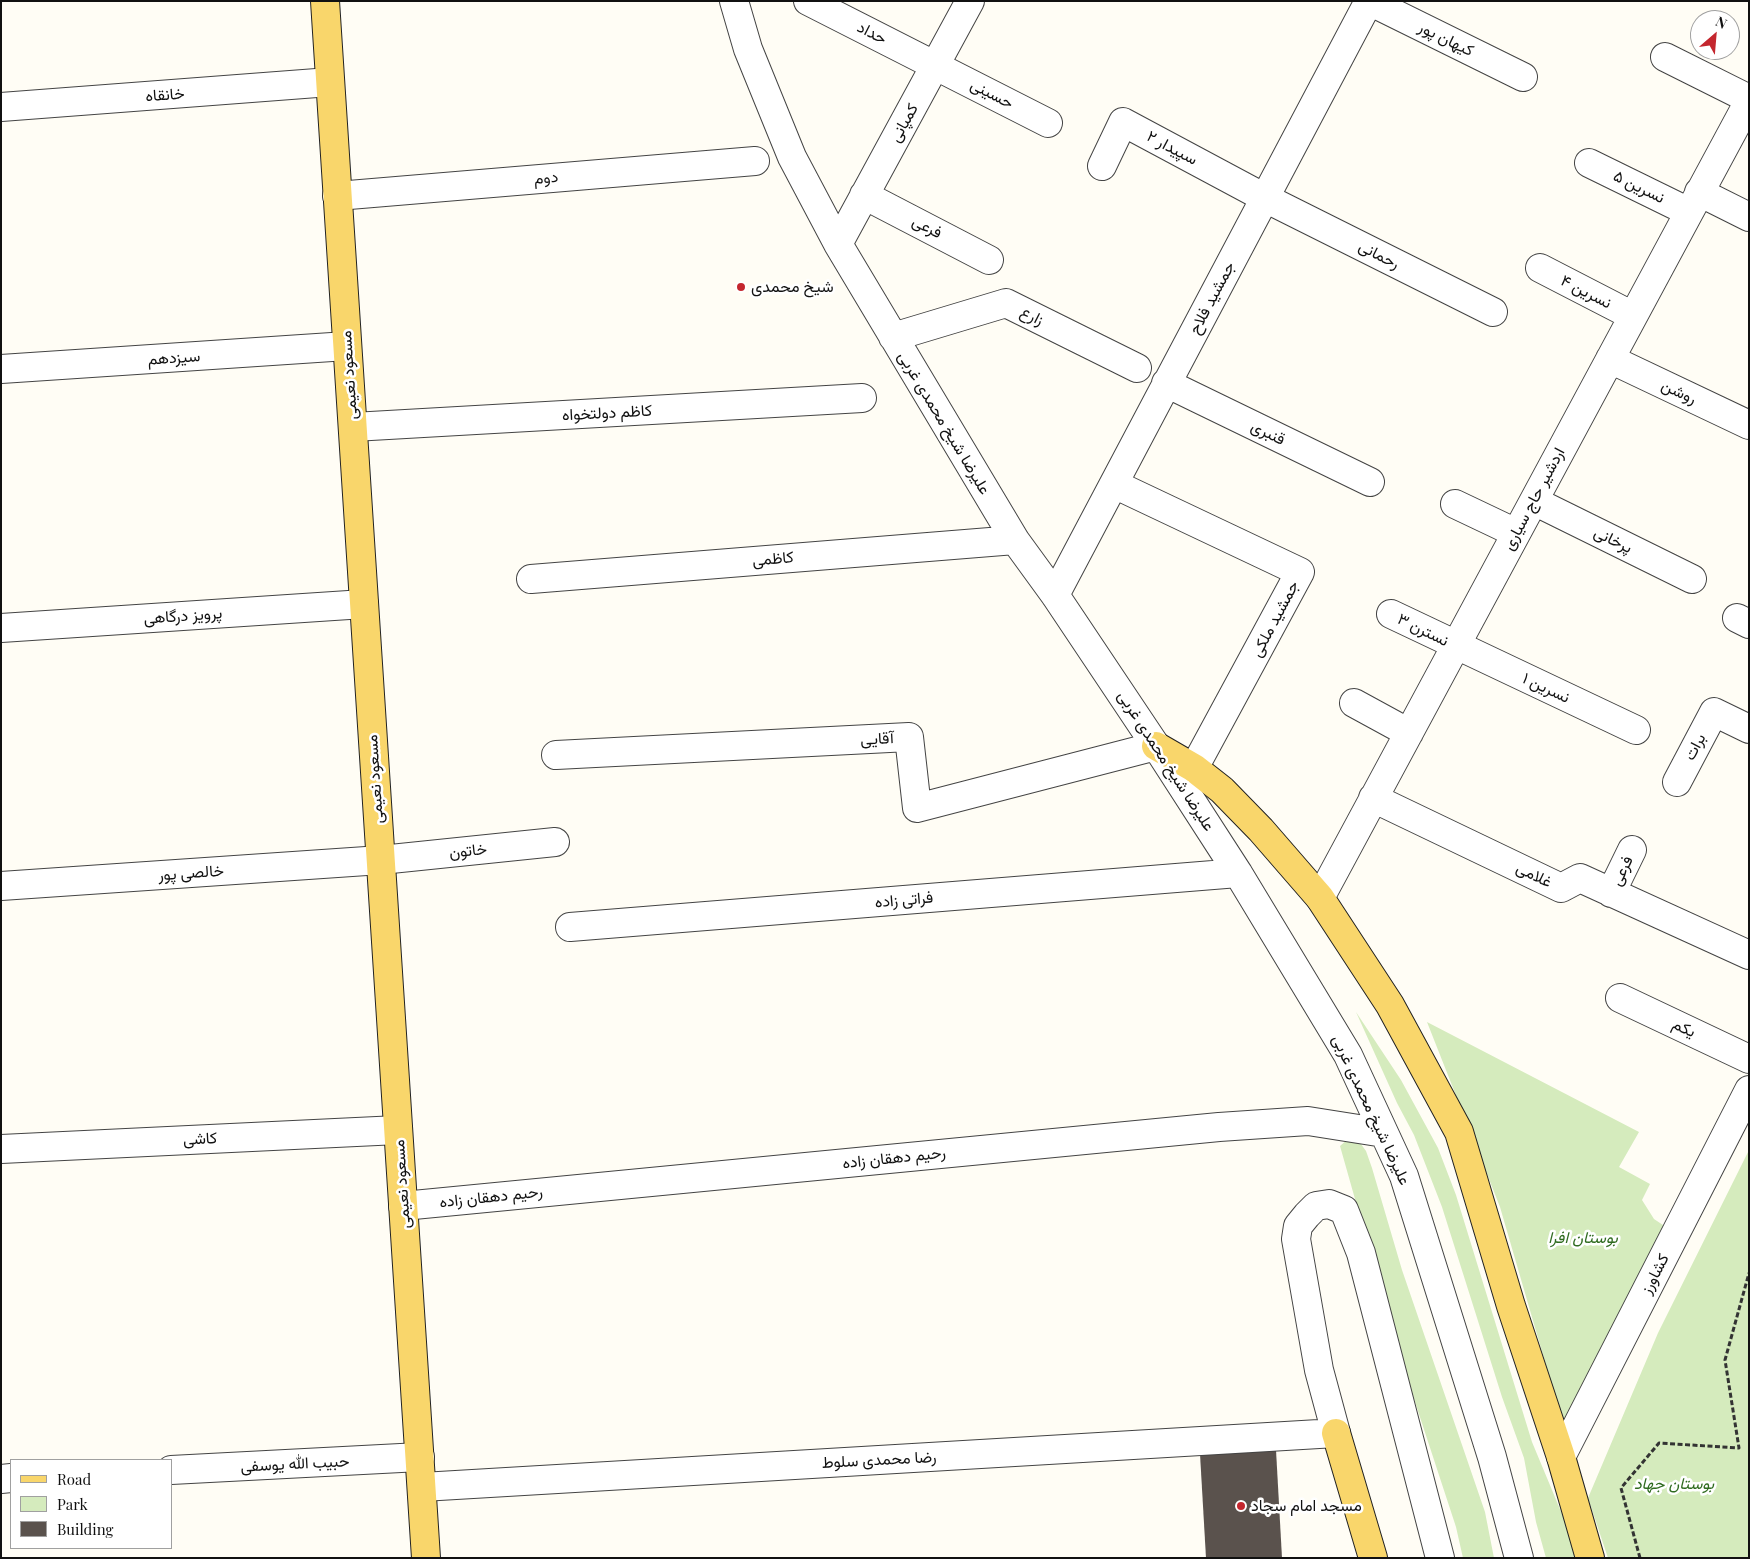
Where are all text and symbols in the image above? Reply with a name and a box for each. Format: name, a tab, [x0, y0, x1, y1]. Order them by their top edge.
north arrow	[1690, 10, 1740, 60]
text: N	[1713, 11, 1730, 33]
street label: کیهان پور	[1415, 17, 1477, 61]
street label: حداد	[854, 18, 890, 48]
street label: حسینی	[967, 75, 1017, 113]
street label: خانقاه	[145, 84, 185, 106]
street label: کمپانی	[886, 100, 922, 146]
street label: سپیدار ۲	[1143, 127, 1201, 169]
street label: نسرین ۵	[1610, 166, 1668, 208]
street label: دوم	[533, 167, 559, 189]
street label: فرعی	[909, 211, 945, 243]
street label: رحمانی	[1355, 237, 1403, 273]
street label: جمشید فلاح	[1185, 258, 1239, 338]
street label: نسرین ۴	[1557, 271, 1615, 313]
place label: شیخ محمدی	[751, 277, 834, 297]
marker: شیخ محمدی	[735, 281, 747, 293]
street label: زارع	[1017, 302, 1047, 330]
street label: مسعود نعیمی	[336, 330, 362, 420]
street label: سیزدهم	[147, 347, 201, 369]
street label: علیرضا شیخ محمدی غربی	[894, 348, 994, 498]
street label: روشن	[1658, 376, 1700, 408]
street label: کاظم دولتخواه	[561, 401, 653, 425]
street label: قنبری	[1248, 417, 1288, 449]
street label: اردشیر حاج سیاری	[1499, 444, 1569, 554]
street label: پرخانی	[1591, 523, 1635, 557]
street label: کاظمی	[751, 548, 795, 570]
street label: جمشید ملکی	[1247, 577, 1303, 661]
street label: پرویز درگاهی	[143, 604, 223, 628]
street label: نسترن ۳	[1394, 609, 1452, 651]
street label: نسرین ۱	[1519, 669, 1573, 707]
street label: علیرضا شیخ محمدی غربی	[1113, 687, 1219, 835]
street label: آقایی	[860, 729, 894, 749]
street label: برات	[1680, 730, 1710, 764]
street label: مسعود نعیمی	[362, 734, 388, 824]
street label: خاتون	[448, 839, 488, 863]
street label: فرعی	[1607, 853, 1637, 889]
street label: غلامی	[1513, 858, 1555, 892]
street label: خالصی پور	[157, 861, 225, 885]
street label: فراتی زاده	[874, 888, 934, 912]
street label: یکم	[1669, 1014, 1699, 1042]
street label: علیرضا شیخ محمدی غربی	[1328, 1032, 1414, 1188]
street label: کاشی	[182, 1129, 218, 1149]
street label: مسعود نعیمی	[389, 1139, 415, 1229]
street label: رحیم دهقان زاده	[841, 1143, 947, 1173]
street label: رحیم دهقان زاده	[438, 1182, 544, 1212]
park label: بوستان افرا	[1548, 1228, 1618, 1248]
street label: کشاورز	[1637, 1251, 1673, 1297]
street label: رضا محمدی سلوط	[821, 1447, 937, 1473]
street label: حبیب الله یوسفی	[240, 1452, 350, 1476]
legend	[10, 1459, 172, 1549]
text: Road	[57, 1469, 91, 1489]
park label: بوستان جهاد	[1634, 1474, 1714, 1494]
text: Park	[57, 1494, 88, 1514]
place label: مسجد امام سجاد	[1251, 1496, 1362, 1516]
marker: مسجد امام سجاد	[1235, 1500, 1247, 1512]
text: Building	[57, 1519, 113, 1539]

